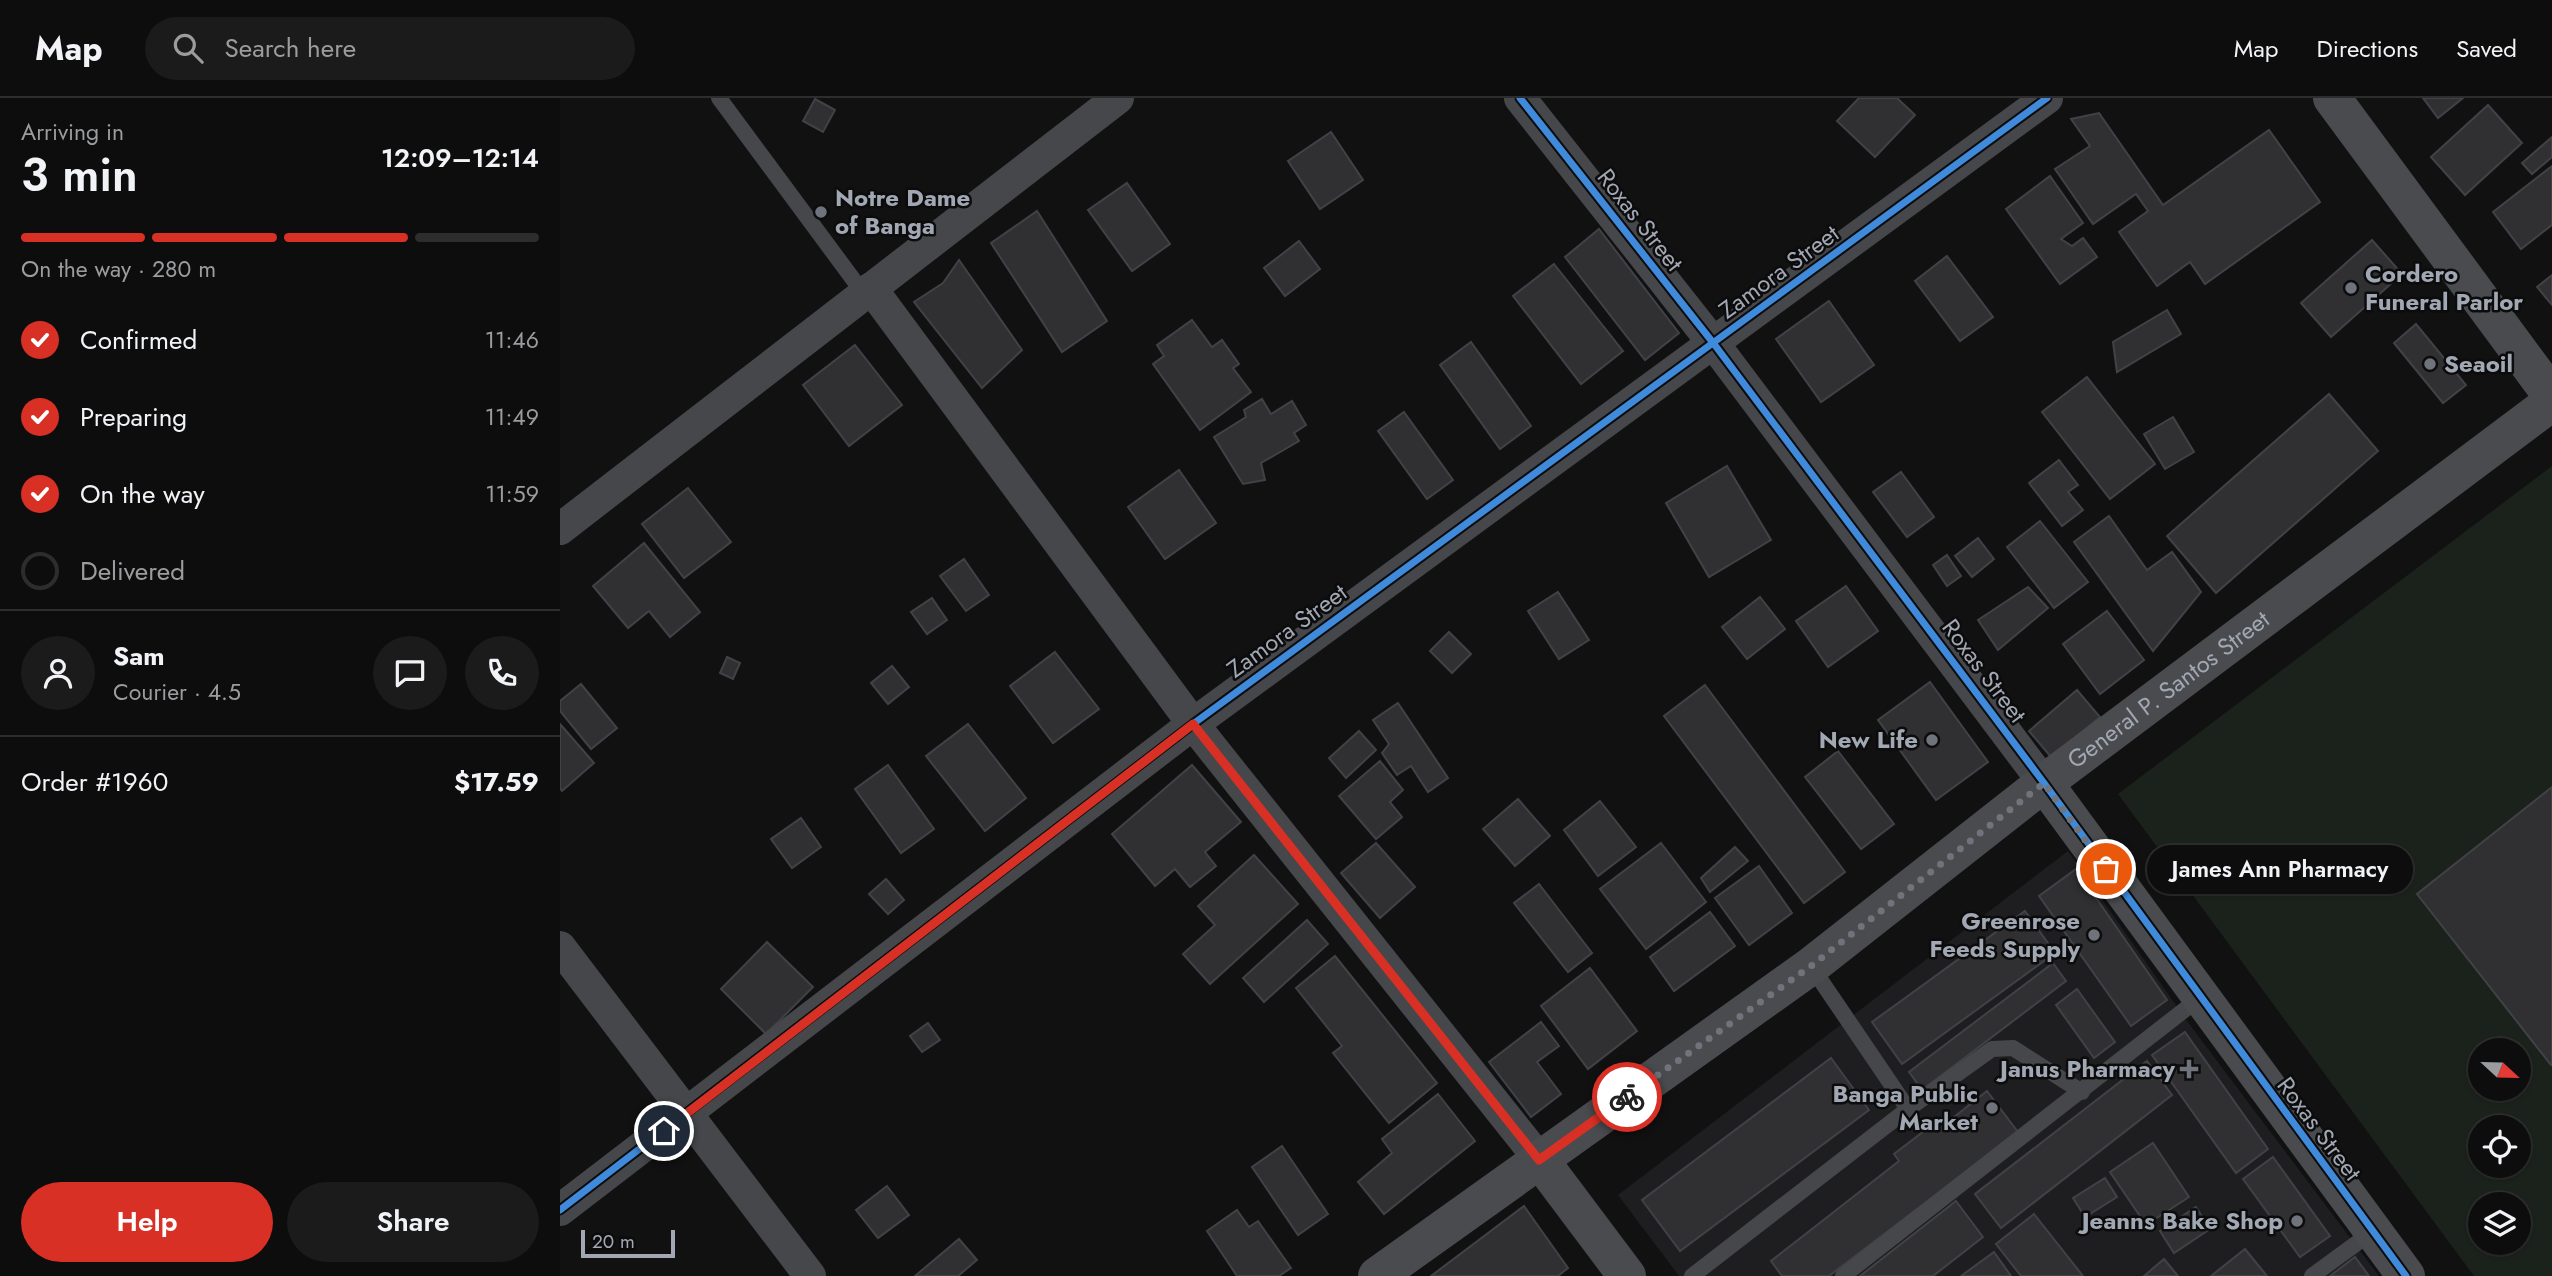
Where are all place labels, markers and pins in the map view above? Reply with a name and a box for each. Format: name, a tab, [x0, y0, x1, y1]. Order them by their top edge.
place label: Notre Dame of Banga	[835, 180, 970, 243]
marker: Notre Dame of Banga	[813, 204, 829, 220]
place label: Cordero Funeral Parlor	[2365, 256, 2523, 319]
marker: Cordero Funeral Parlor	[2343, 280, 2359, 296]
place label: Seaoil	[2444, 346, 2513, 381]
marker: Seaoil	[2422, 356, 2438, 372]
place label: New Life	[1819, 722, 1918, 757]
marker: New Life	[1924, 732, 1940, 748]
pin	[2076, 839, 2136, 899]
callout: James Ann Pharmacy	[2148, 844, 2414, 894]
place label: Greenrose Feeds Supply	[1930, 903, 2080, 966]
marker: Greenrose Feeds Supply	[2086, 927, 2102, 943]
place label: Janus Pharmacy	[1996, 1051, 2175, 1086]
marker: Janus Pharmacy	[2181, 1061, 2197, 1077]
place label: Banga Public Market	[1833, 1076, 1978, 1139]
marker: Banga Public Market	[1984, 1100, 2000, 1116]
pin	[634, 1101, 694, 1161]
place label: Jeanns Bake Shop	[2078, 1203, 2283, 1238]
marker: Jeanns Bake Shop	[2289, 1213, 2305, 1229]

